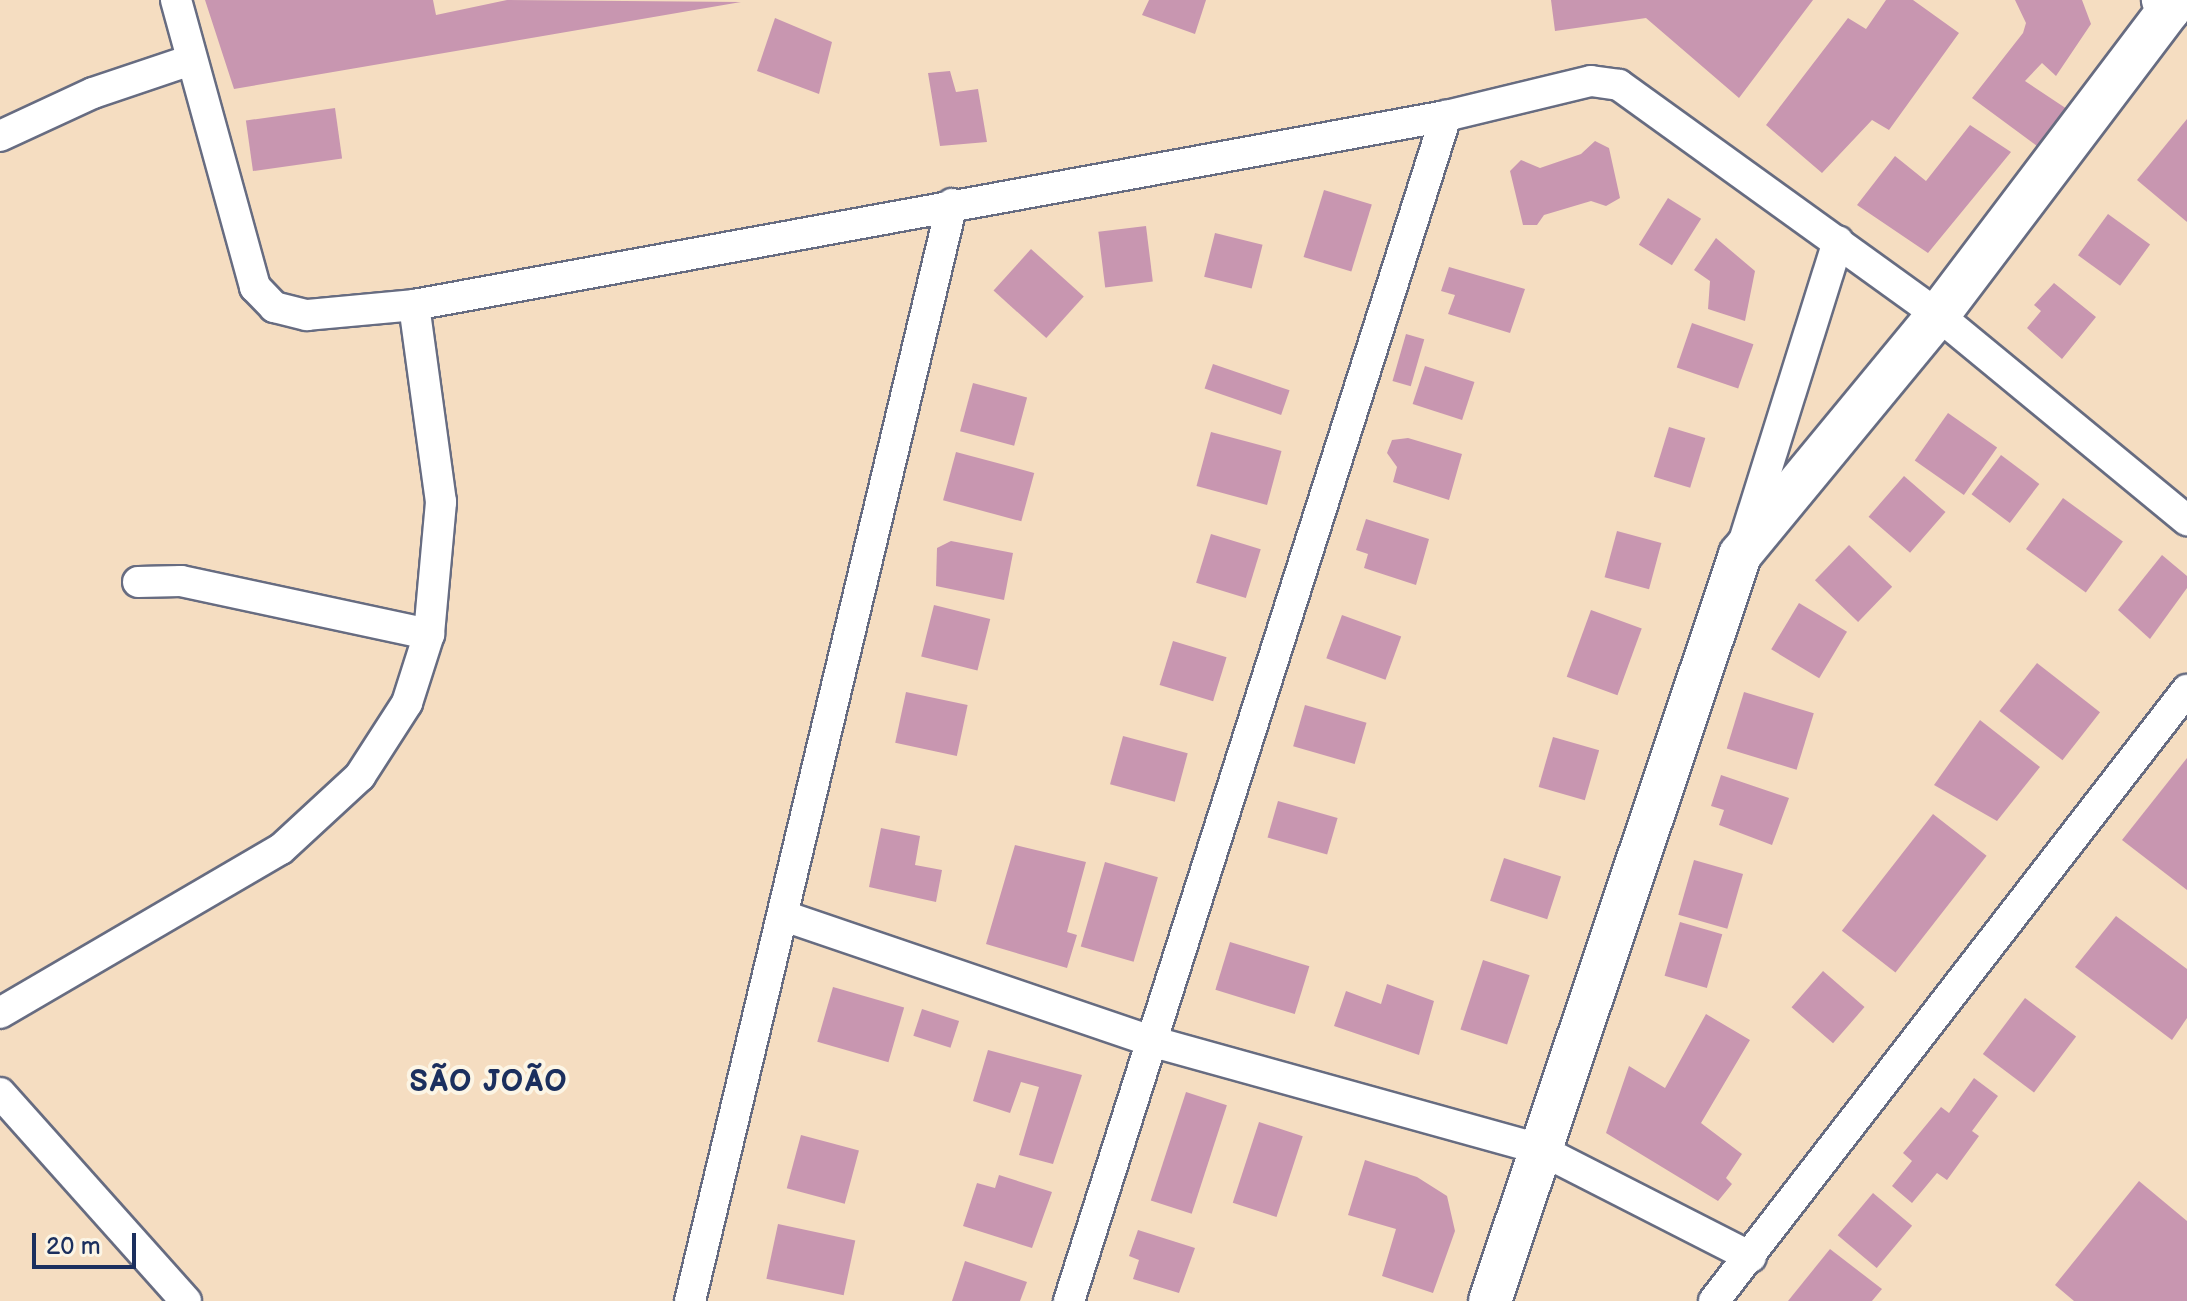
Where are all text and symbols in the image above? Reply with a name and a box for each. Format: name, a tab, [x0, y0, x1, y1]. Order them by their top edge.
district label: SÃO JOÃO	[410, 1064, 568, 1100]
scale bar	[36, 1217, 140, 1267]
text: 20 m	[46, 1232, 101, 1261]

